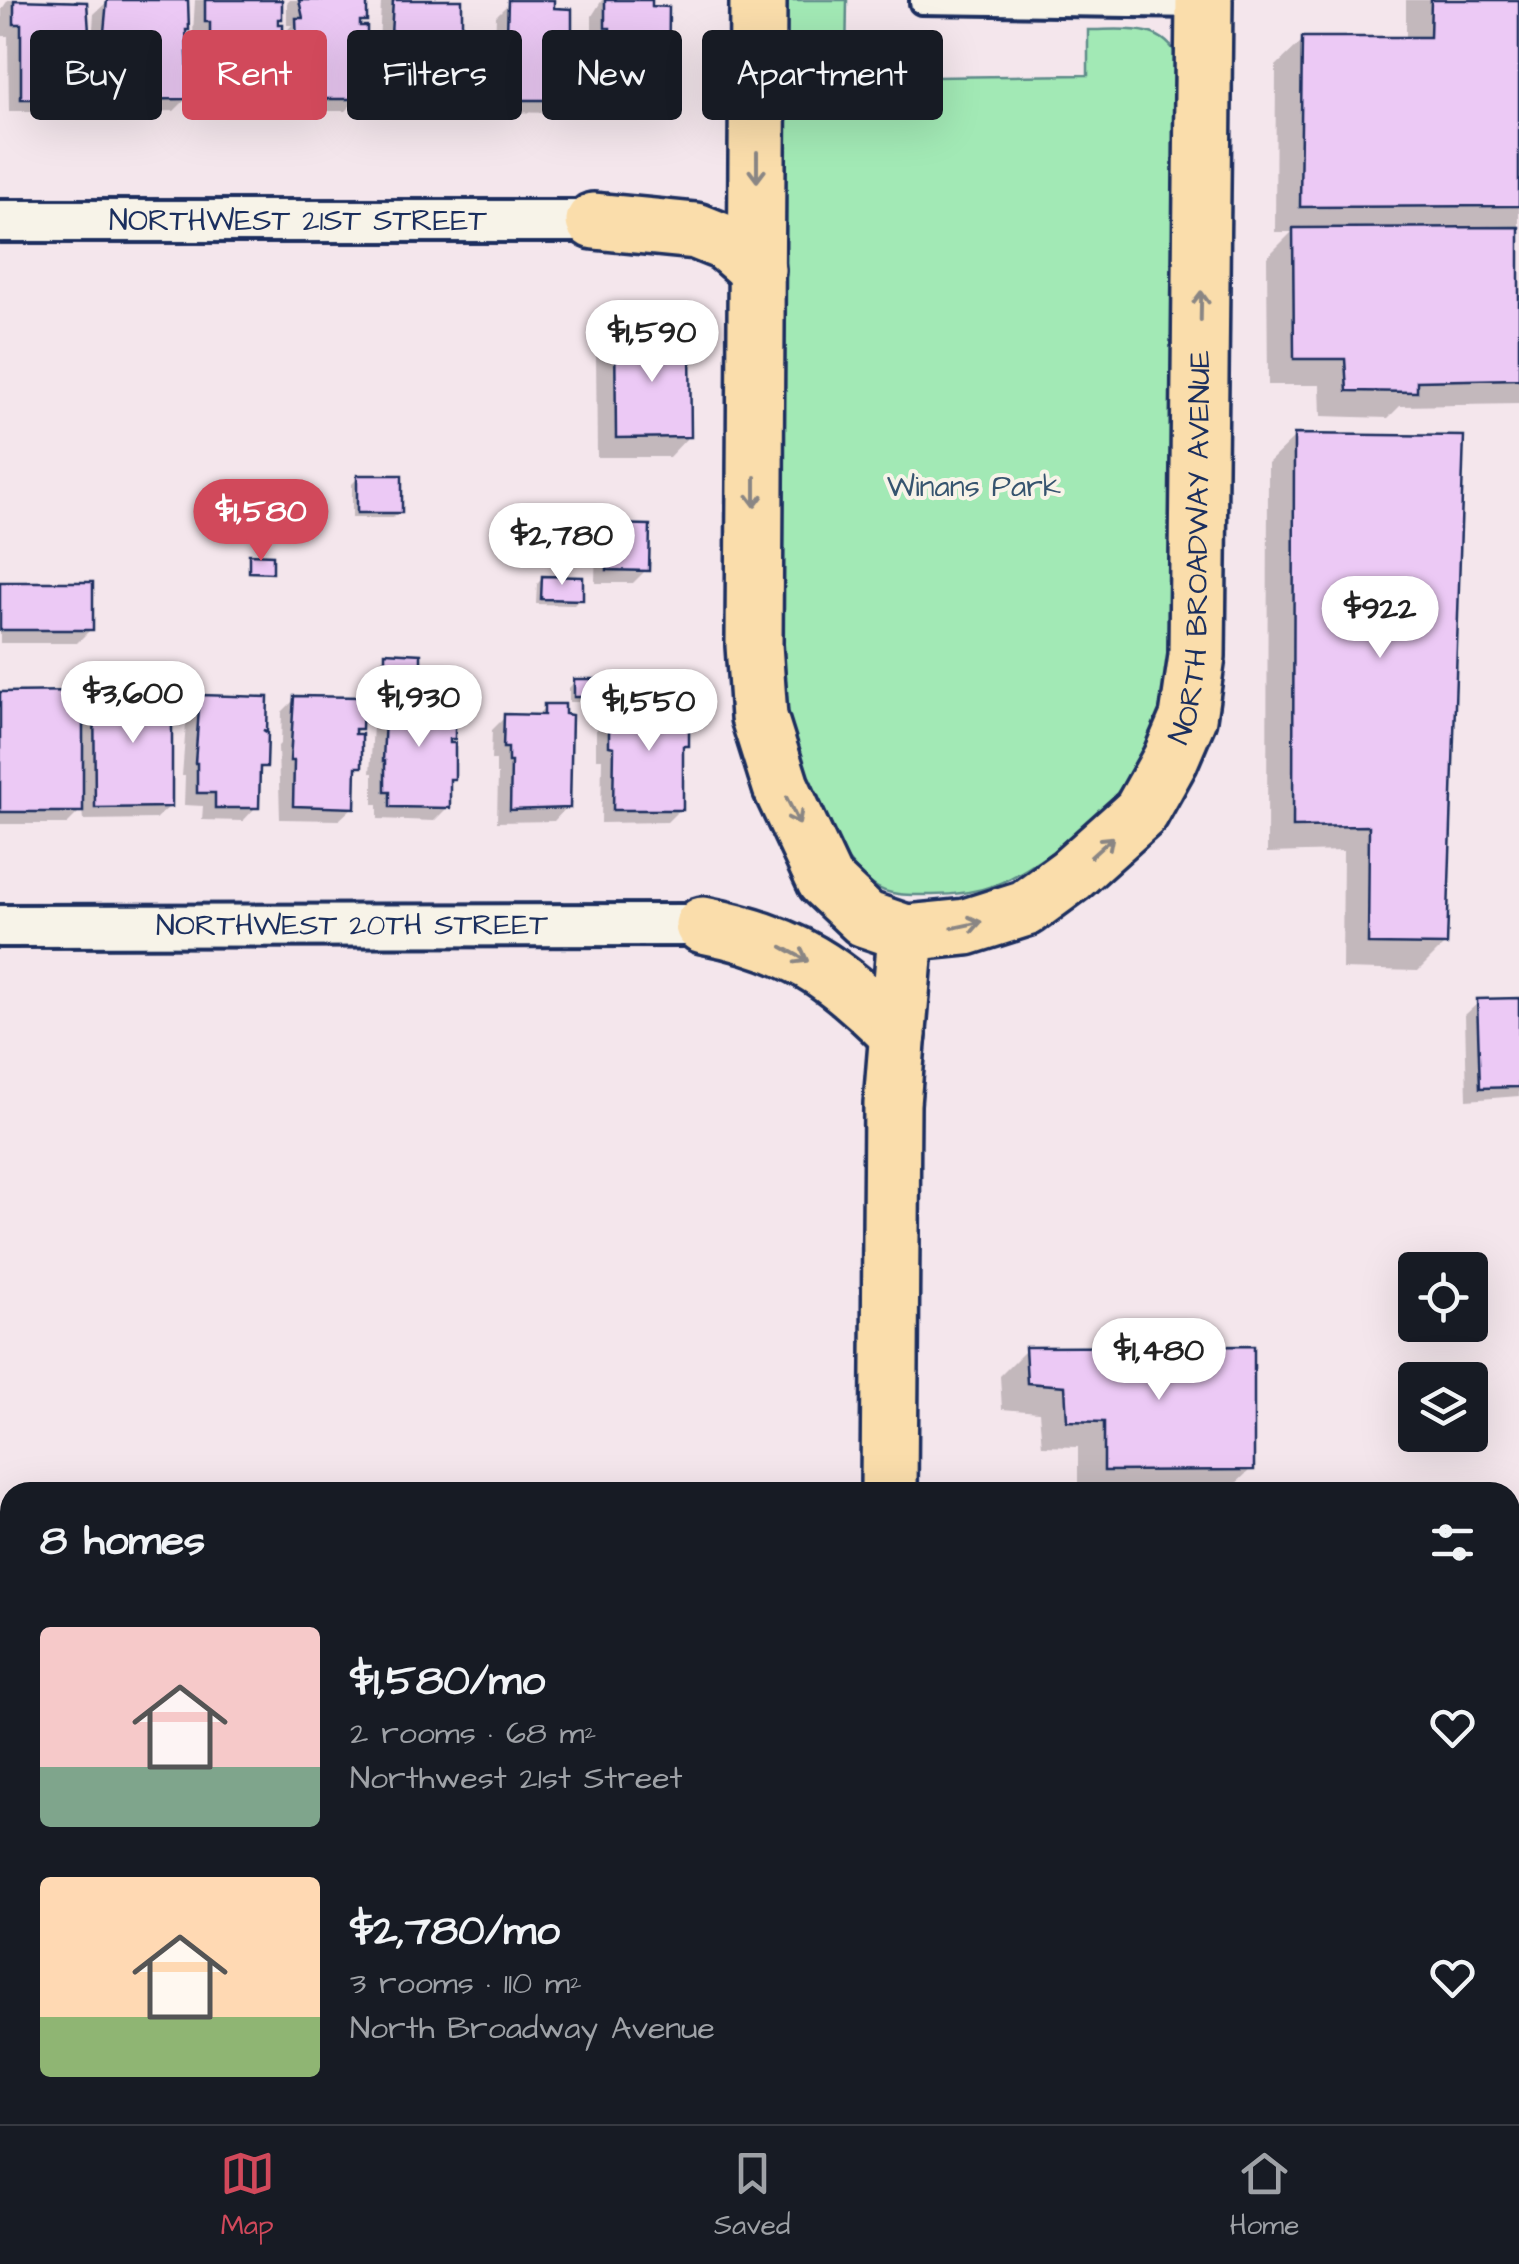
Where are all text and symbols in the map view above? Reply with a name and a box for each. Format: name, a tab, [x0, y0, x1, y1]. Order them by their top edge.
chip: Buy	[30, 30, 162, 120]
chip: Rent	[182, 30, 327, 120]
chip: Filters	[347, 30, 522, 120]
chip: New	[542, 30, 682, 120]
chip: Apartment	[702, 30, 943, 120]
one-way arrow	[748, 151, 767, 183]
street label: NORTHWEST 21ST STREET	[109, 200, 487, 242]
one-way arrow	[1191, 291, 1210, 323]
pin: $1,590	[571, 300, 733, 385]
text: $1,590	[608, 310, 696, 355]
street label: NORTH BROADWAY AVENUE	[1158, 350, 1221, 751]
park label: Winans Park	[887, 466, 1061, 508]
one-way arrow	[746, 476, 764, 508]
pin: $1,580	[180, 479, 342, 564]
text: $1,580	[215, 489, 307, 534]
pin: $2,780	[481, 503, 643, 588]
text: $2,780	[511, 513, 613, 558]
pin: $922	[1321, 576, 1439, 661]
text: $922	[1344, 586, 1416, 631]
pin: $3,600	[52, 661, 214, 746]
pin: $1,930	[338, 665, 500, 750]
pin: $1,550	[568, 669, 730, 754]
text: $3,600	[83, 671, 183, 716]
text: $1,930	[378, 675, 460, 720]
text: $1,550	[602, 679, 696, 724]
one-way arrow	[784, 796, 803, 825]
one-way arrow	[1089, 836, 1114, 859]
street label: NORTHWEST 20TH STREET	[156, 904, 548, 947]
one-way arrow	[950, 915, 982, 934]
one-way arrow	[780, 945, 810, 965]
map controls	[1398, 1252, 1488, 1452]
button: locate	[1398, 1252, 1488, 1342]
pin: $1,480	[1078, 1318, 1240, 1403]
text: $1,480	[1114, 1328, 1204, 1373]
button: layers	[1398, 1362, 1488, 1452]
text: 8 homes	[40, 1513, 205, 1571]
icon: filters	[1425, 1515, 1480, 1570]
text: $1,580/mo	[350, 1653, 545, 1711]
icon: home	[120, 1667, 240, 1787]
icon: heart	[1425, 1700, 1480, 1755]
text: 2 rooms · 68 m²	[350, 1711, 596, 1756]
text: Northwest 21st Street	[350, 1756, 682, 1801]
text: $2,780/mo	[350, 1903, 560, 1961]
icon: home	[120, 1917, 240, 2037]
icon: heart	[1425, 1950, 1480, 2005]
text: 3 rooms · 110 m²	[350, 1961, 582, 2006]
text: North Broadway Avenue	[350, 2006, 715, 2051]
tab: Map	[220, 2146, 275, 2245]
tab: Saved	[714, 2146, 790, 2245]
tab: Home	[1230, 2146, 1299, 2245]

